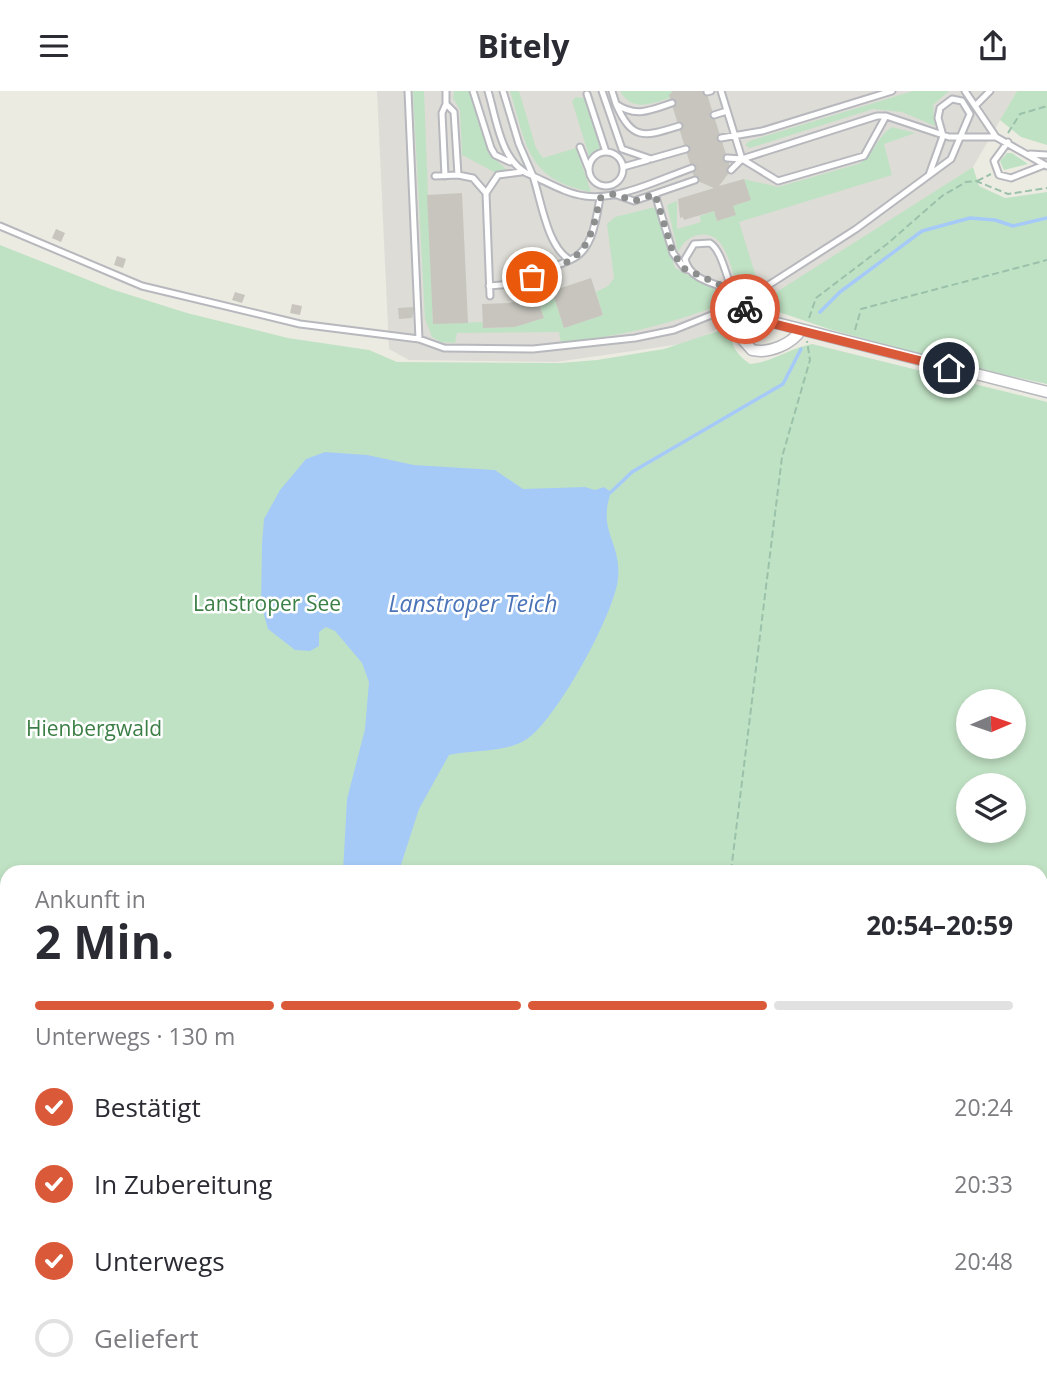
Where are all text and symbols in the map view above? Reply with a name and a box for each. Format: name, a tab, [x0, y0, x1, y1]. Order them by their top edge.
text: Bitely	[477, 24, 570, 67]
icon: menu	[35, 27, 73, 65]
icon: share	[974, 27, 1012, 65]
pin	[502, 247, 562, 307]
icon: bag	[513, 258, 551, 296]
courier	[710, 274, 780, 344]
icon: bike	[726, 290, 764, 328]
pin	[919, 338, 979, 398]
icon: home	[930, 349, 968, 387]
water label: Lanstroper Teich	[388, 587, 558, 619]
park label: Lanstroper See	[193, 589, 341, 617]
north arrow	[956, 689, 1026, 759]
map controls	[956, 689, 1026, 843]
park label: Hienbergwald	[26, 714, 162, 742]
button: layers	[956, 773, 1026, 843]
text: Ankunft in	[35, 883, 146, 915]
text: 20:54–20:59	[866, 907, 1013, 943]
text: 2 Min.	[35, 910, 174, 972]
text: Unterwegs · 130 m	[35, 1020, 235, 1052]
icon: check	[35, 1088, 73, 1126]
text: Bestätigt	[94, 1089, 201, 1125]
text: 20:24	[954, 1091, 1013, 1123]
icon: check	[35, 1165, 73, 1203]
text: In Zubereitung	[94, 1166, 272, 1202]
text: 20:33	[954, 1168, 1013, 1200]
icon: check	[35, 1242, 73, 1280]
text: Unterwegs	[94, 1243, 225, 1279]
text: 20:48	[954, 1245, 1013, 1277]
text: Geliefert	[94, 1320, 198, 1356]

